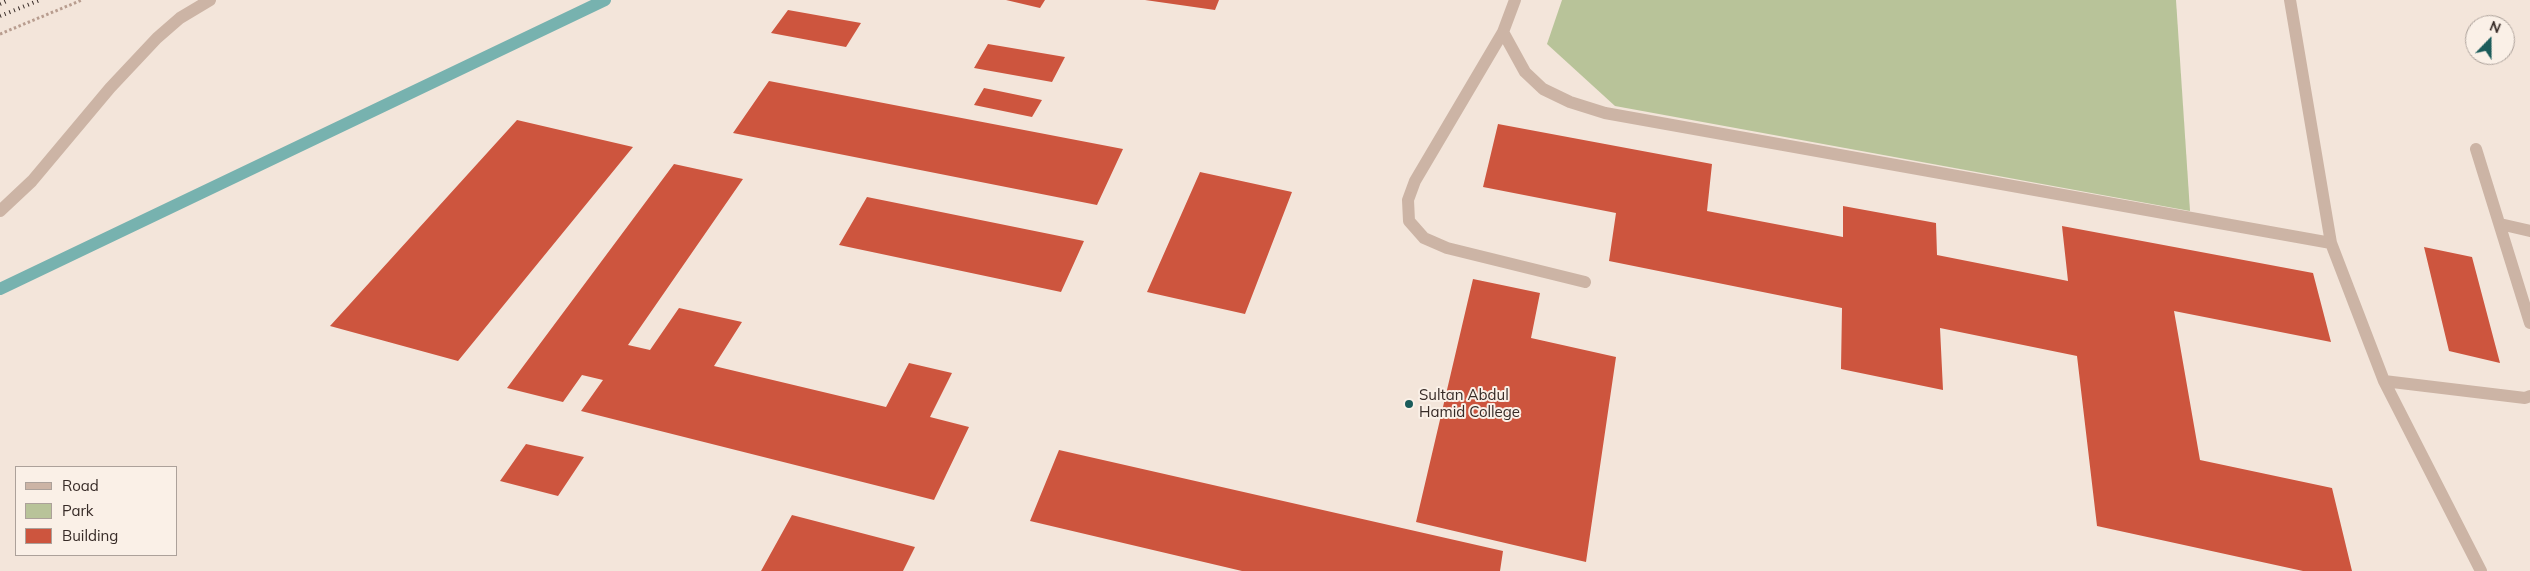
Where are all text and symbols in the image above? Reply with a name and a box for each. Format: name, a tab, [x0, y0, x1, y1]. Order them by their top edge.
north arrow	[2465, 15, 2515, 65]
text: N	[2487, 17, 2504, 37]
place label: Sultan Abdul Hamid College	[1419, 386, 1520, 421]
marker: Sultan Abdul Hamid College	[1403, 398, 1415, 410]
legend	[15, 466, 178, 556]
text: Road	[62, 476, 99, 495]
text: Park	[62, 501, 94, 520]
text: Building	[62, 526, 118, 545]

